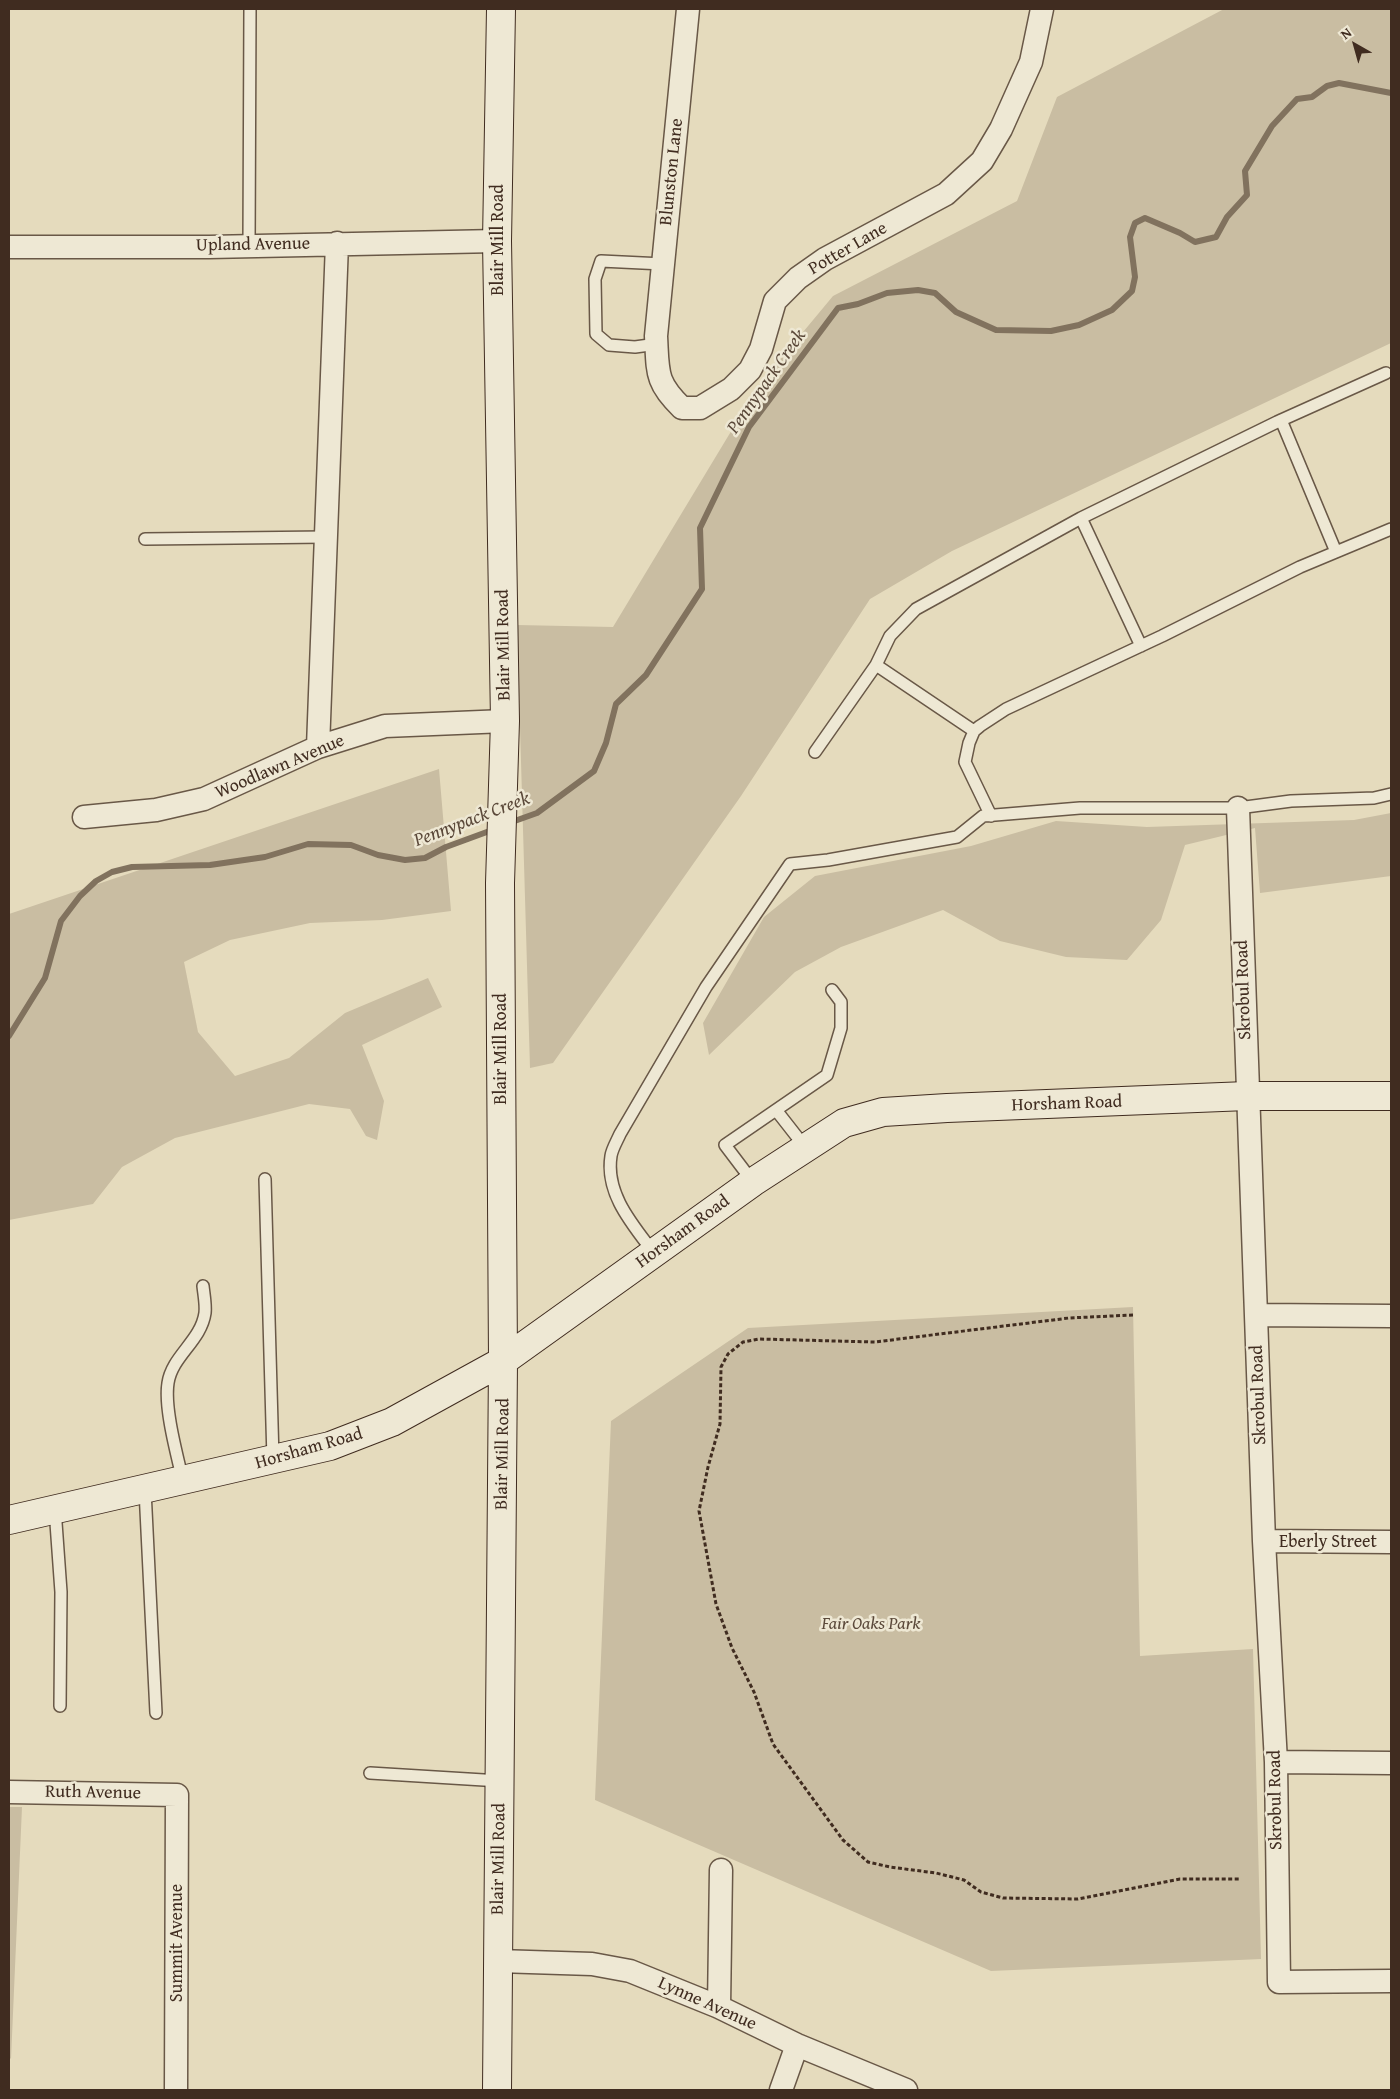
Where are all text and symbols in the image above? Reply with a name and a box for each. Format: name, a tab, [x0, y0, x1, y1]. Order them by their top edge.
north arrow	[1330, 20, 1380, 70]
text: N	[1336, 22, 1356, 44]
street label: Blunston Lane	[656, 117, 688, 227]
street label: Blair Mill Road	[487, 184, 509, 296]
street label: Potter Lane	[805, 218, 891, 280]
street label: Upland Avenue	[196, 233, 310, 257]
water label: Pennypack Creek	[723, 325, 811, 439]
street label: Blair Mill Road	[492, 589, 516, 701]
street label: Woodlawn Avenue	[212, 730, 348, 804]
water label: Pennypack Creek	[411, 787, 533, 853]
street label: Skrobul Road	[1231, 940, 1257, 1040]
street label: Blair Mill Road	[490, 993, 512, 1105]
street label: Horsham Road	[1011, 1091, 1123, 1117]
street label: Horsham Road	[632, 1191, 734, 1273]
street label: Skrobul Road	[1246, 1345, 1272, 1445]
street label: Blair Mill Road	[491, 1398, 515, 1510]
street label: Horsham Road	[253, 1423, 365, 1475]
street label: Eberly Street	[1279, 1531, 1377, 1553]
park label: Fair Oaks Park	[821, 1613, 921, 1635]
street label: Skrobul Road	[1264, 1750, 1288, 1850]
street label: Ruth Avenue	[45, 1781, 141, 1805]
street label: Blair Mill Road	[487, 1803, 511, 1915]
street label: Summit Avenue	[166, 1884, 188, 2002]
street label: Lynne Avenue	[654, 1973, 760, 2035]

